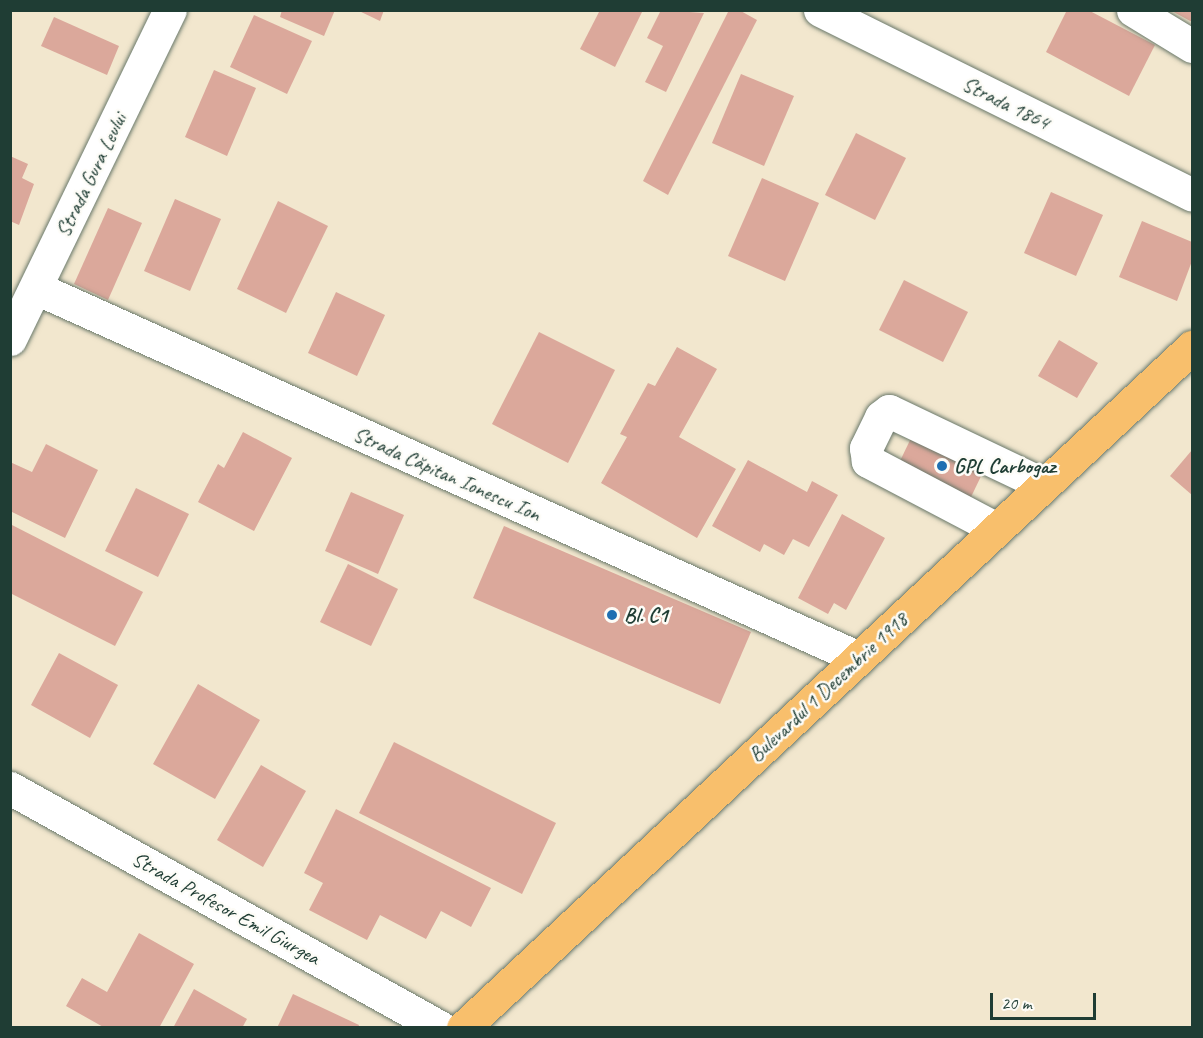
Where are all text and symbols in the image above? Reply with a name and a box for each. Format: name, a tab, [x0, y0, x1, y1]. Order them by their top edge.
street label: Strada 1864	[958, 71, 1054, 135]
street label: Strada Gura Leului	[50, 109, 132, 241]
street label: Strada Căpitan Ionescu Ion	[350, 421, 544, 527]
place label: GPL Carbogaz	[954, 453, 1055, 479]
marker: GPL Carbogaz	[935, 459, 949, 473]
place label: Bl. C1	[624, 602, 668, 628]
street label: Bulevardul 1 Decembrie 1918	[743, 607, 913, 767]
marker: Bl. C1	[605, 608, 619, 622]
street label: Strada Profesor Emil Giurgea	[128, 846, 324, 970]
scale bar	[993, 981, 1100, 1019]
text: 20 m	[1001, 992, 1032, 1014]

